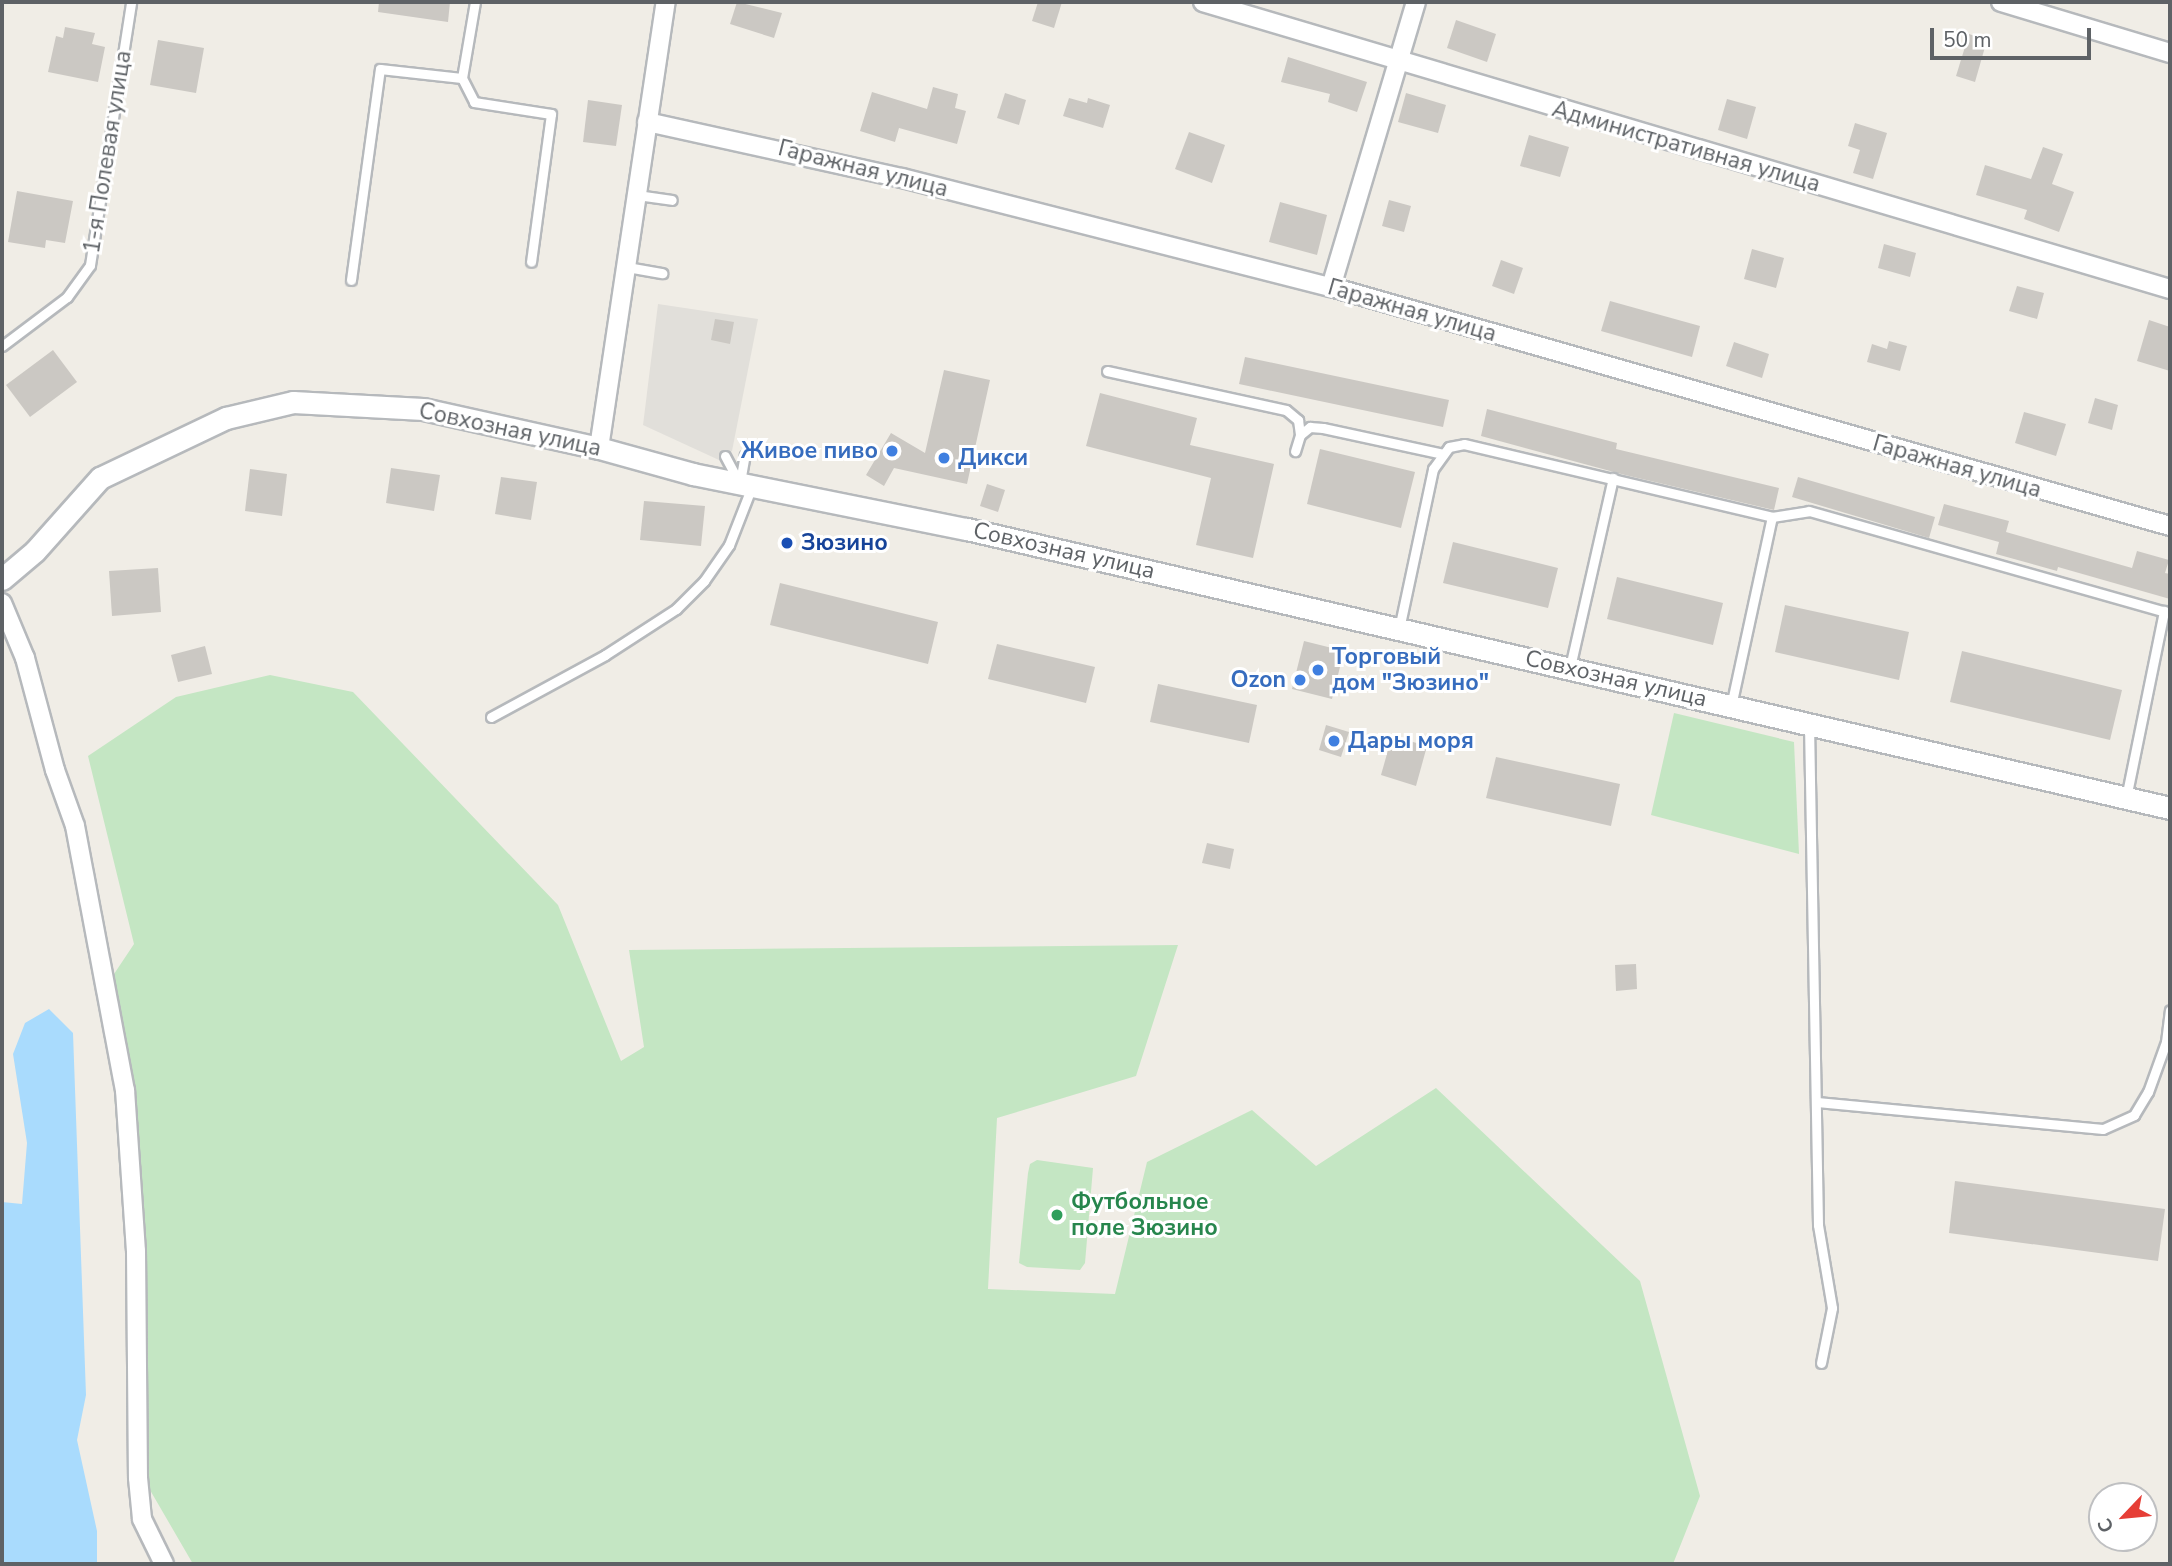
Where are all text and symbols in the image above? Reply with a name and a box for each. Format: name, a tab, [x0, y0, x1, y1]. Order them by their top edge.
scale bar	[1934, 14, 2095, 58]
text: 50 m	[1943, 26, 1992, 54]
street label: 1-я Полевая улица	[78, 49, 138, 255]
street label: Административная улица	[1549, 95, 1823, 199]
street label: Гаражная улица	[775, 135, 951, 203]
street label: Гаражная улица	[1324, 274, 1500, 348]
street label: Совхозная улица	[416, 397, 604, 463]
street label: Гаражная улица	[1869, 430, 2045, 504]
place label: Живое пиво	[741, 437, 878, 465]
marker: Живое пиво	[884, 443, 900, 459]
place label: Дикси	[958, 444, 1028, 472]
marker: Дикси	[936, 450, 952, 466]
street label: Совхозная улица	[970, 517, 1158, 585]
place label: Зюзино	[801, 529, 888, 557]
marker: Зюзино	[779, 535, 795, 551]
place label: Торговый дом "Зюзино"	[1332, 643, 1489, 697]
street label: Совхозная улица	[1522, 645, 1710, 713]
marker: Торговый дом "Зюзино"	[1310, 662, 1326, 678]
place label: Ozon	[1231, 666, 1286, 694]
marker: Ozon	[1292, 672, 1308, 688]
place label: Дары моря	[1348, 727, 1474, 755]
marker: Дары моря	[1326, 733, 1342, 749]
place label: Футбольное поле Зюзино	[1071, 1188, 1218, 1242]
marker: Футбольное поле Зюзино	[1049, 1207, 1065, 1223]
north arrow	[2088, 1482, 2158, 1552]
text: С	[2091, 1514, 2120, 1537]

